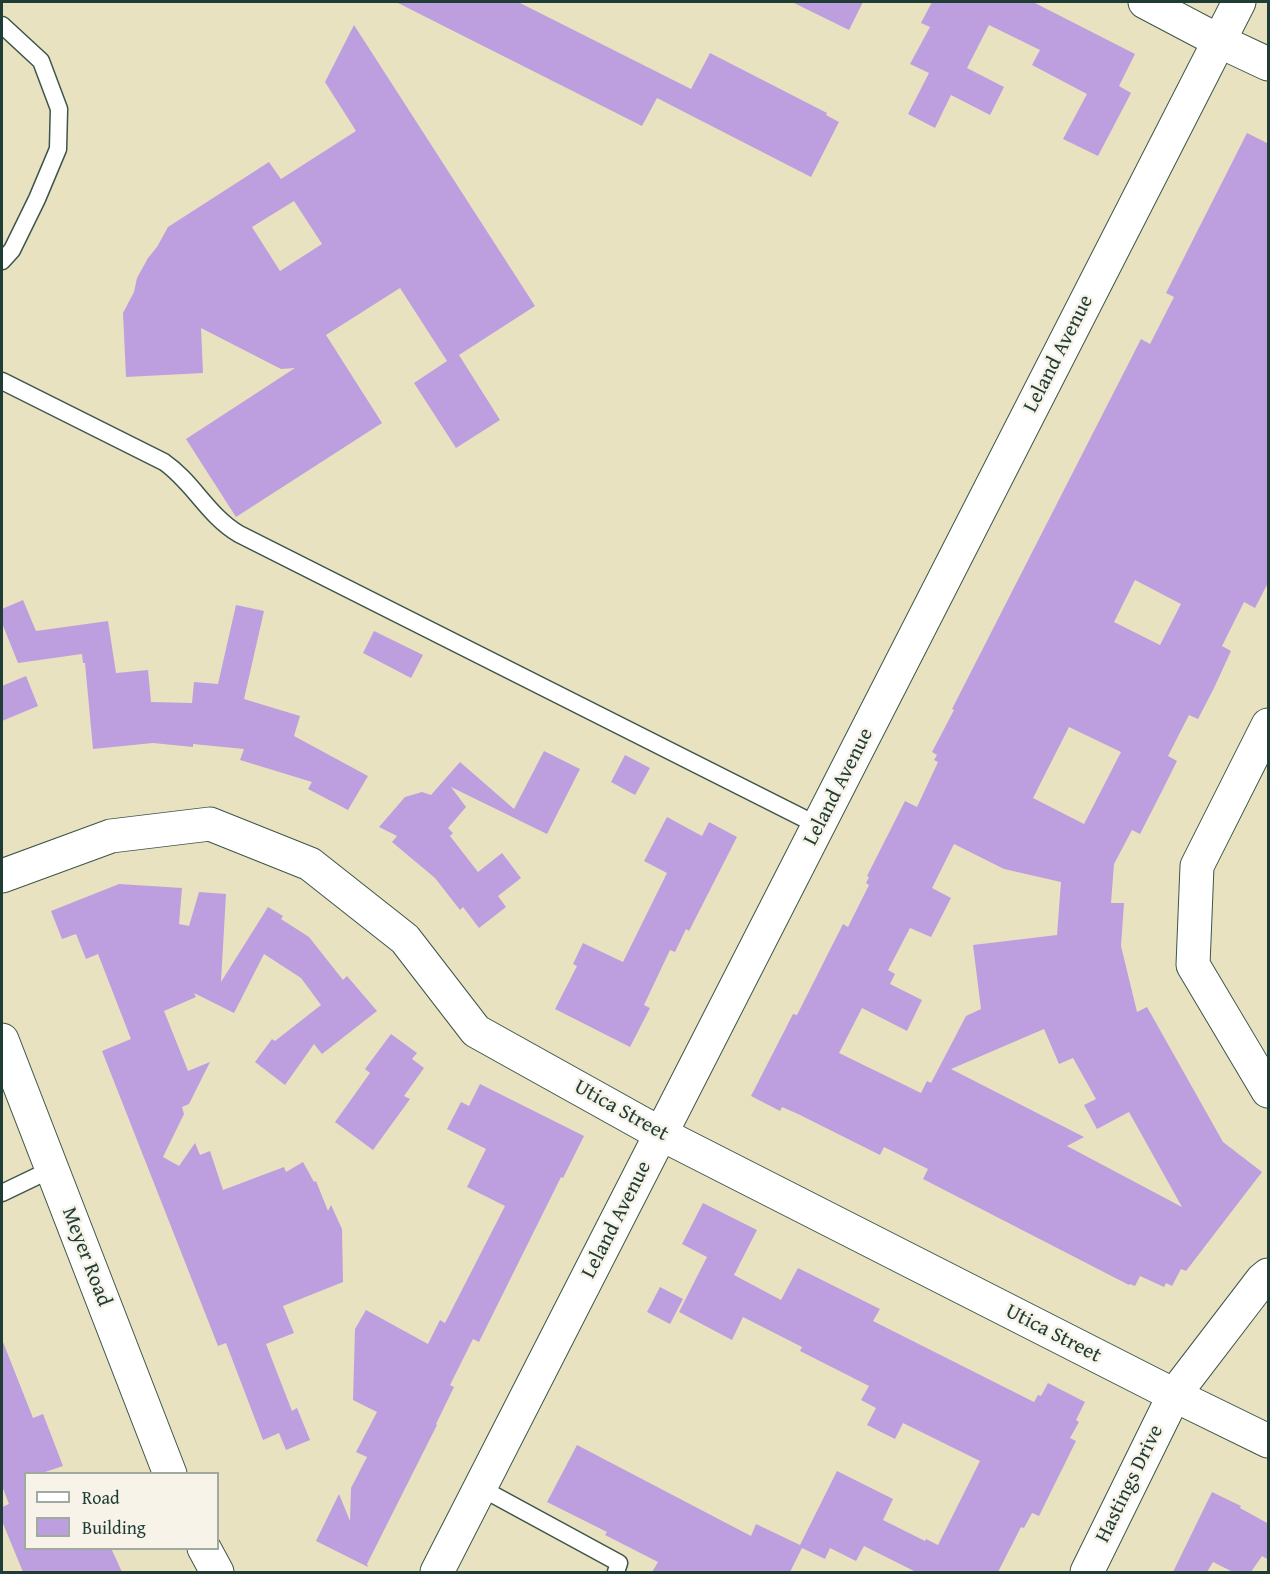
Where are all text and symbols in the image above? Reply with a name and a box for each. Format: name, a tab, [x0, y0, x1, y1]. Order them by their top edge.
street label: Leland Avenue	[1019, 291, 1099, 417]
street label: Leland Avenue	[799, 724, 879, 850]
street label: Utica Street	[569, 1075, 673, 1147]
street label: Leland Avenue	[577, 1157, 657, 1283]
street label: Meyer Road	[56, 1204, 116, 1310]
street label: Utica Street	[1001, 1299, 1105, 1369]
street label: Hastings Drive	[1091, 1421, 1169, 1547]
legend	[24, 1472, 219, 1550]
text: Road	[82, 1484, 120, 1511]
text: Building	[82, 1514, 146, 1541]

